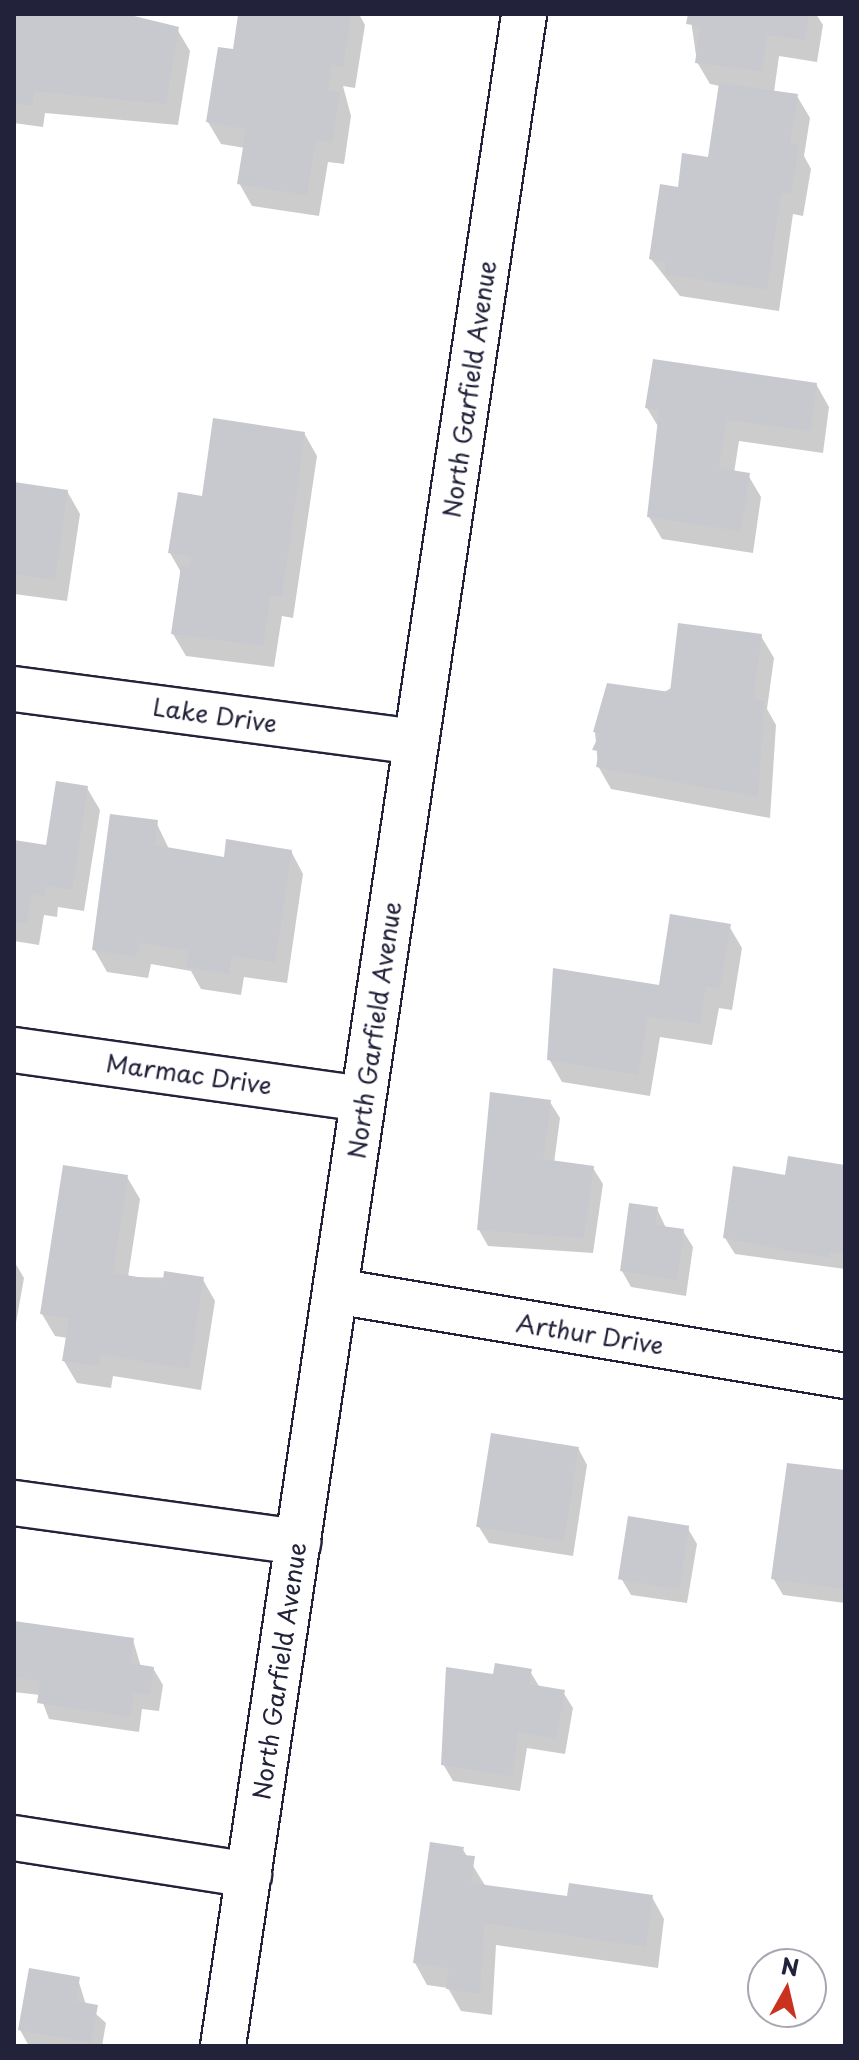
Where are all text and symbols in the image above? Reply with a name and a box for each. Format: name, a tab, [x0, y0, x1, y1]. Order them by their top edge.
street label: North Garfield Avenue	[437, 258, 501, 520]
street label: Lake Drive	[151, 692, 279, 738]
street label: North Garfield Avenue	[342, 899, 406, 1161]
street label: Marmac Drive	[105, 1048, 273, 1100]
street label: Arthur Drive	[514, 1308, 666, 1360]
street label: North Garfield Avenue	[247, 1540, 311, 1802]
north arrow	[747, 1948, 827, 2028]
text: N	[779, 1948, 801, 1983]

